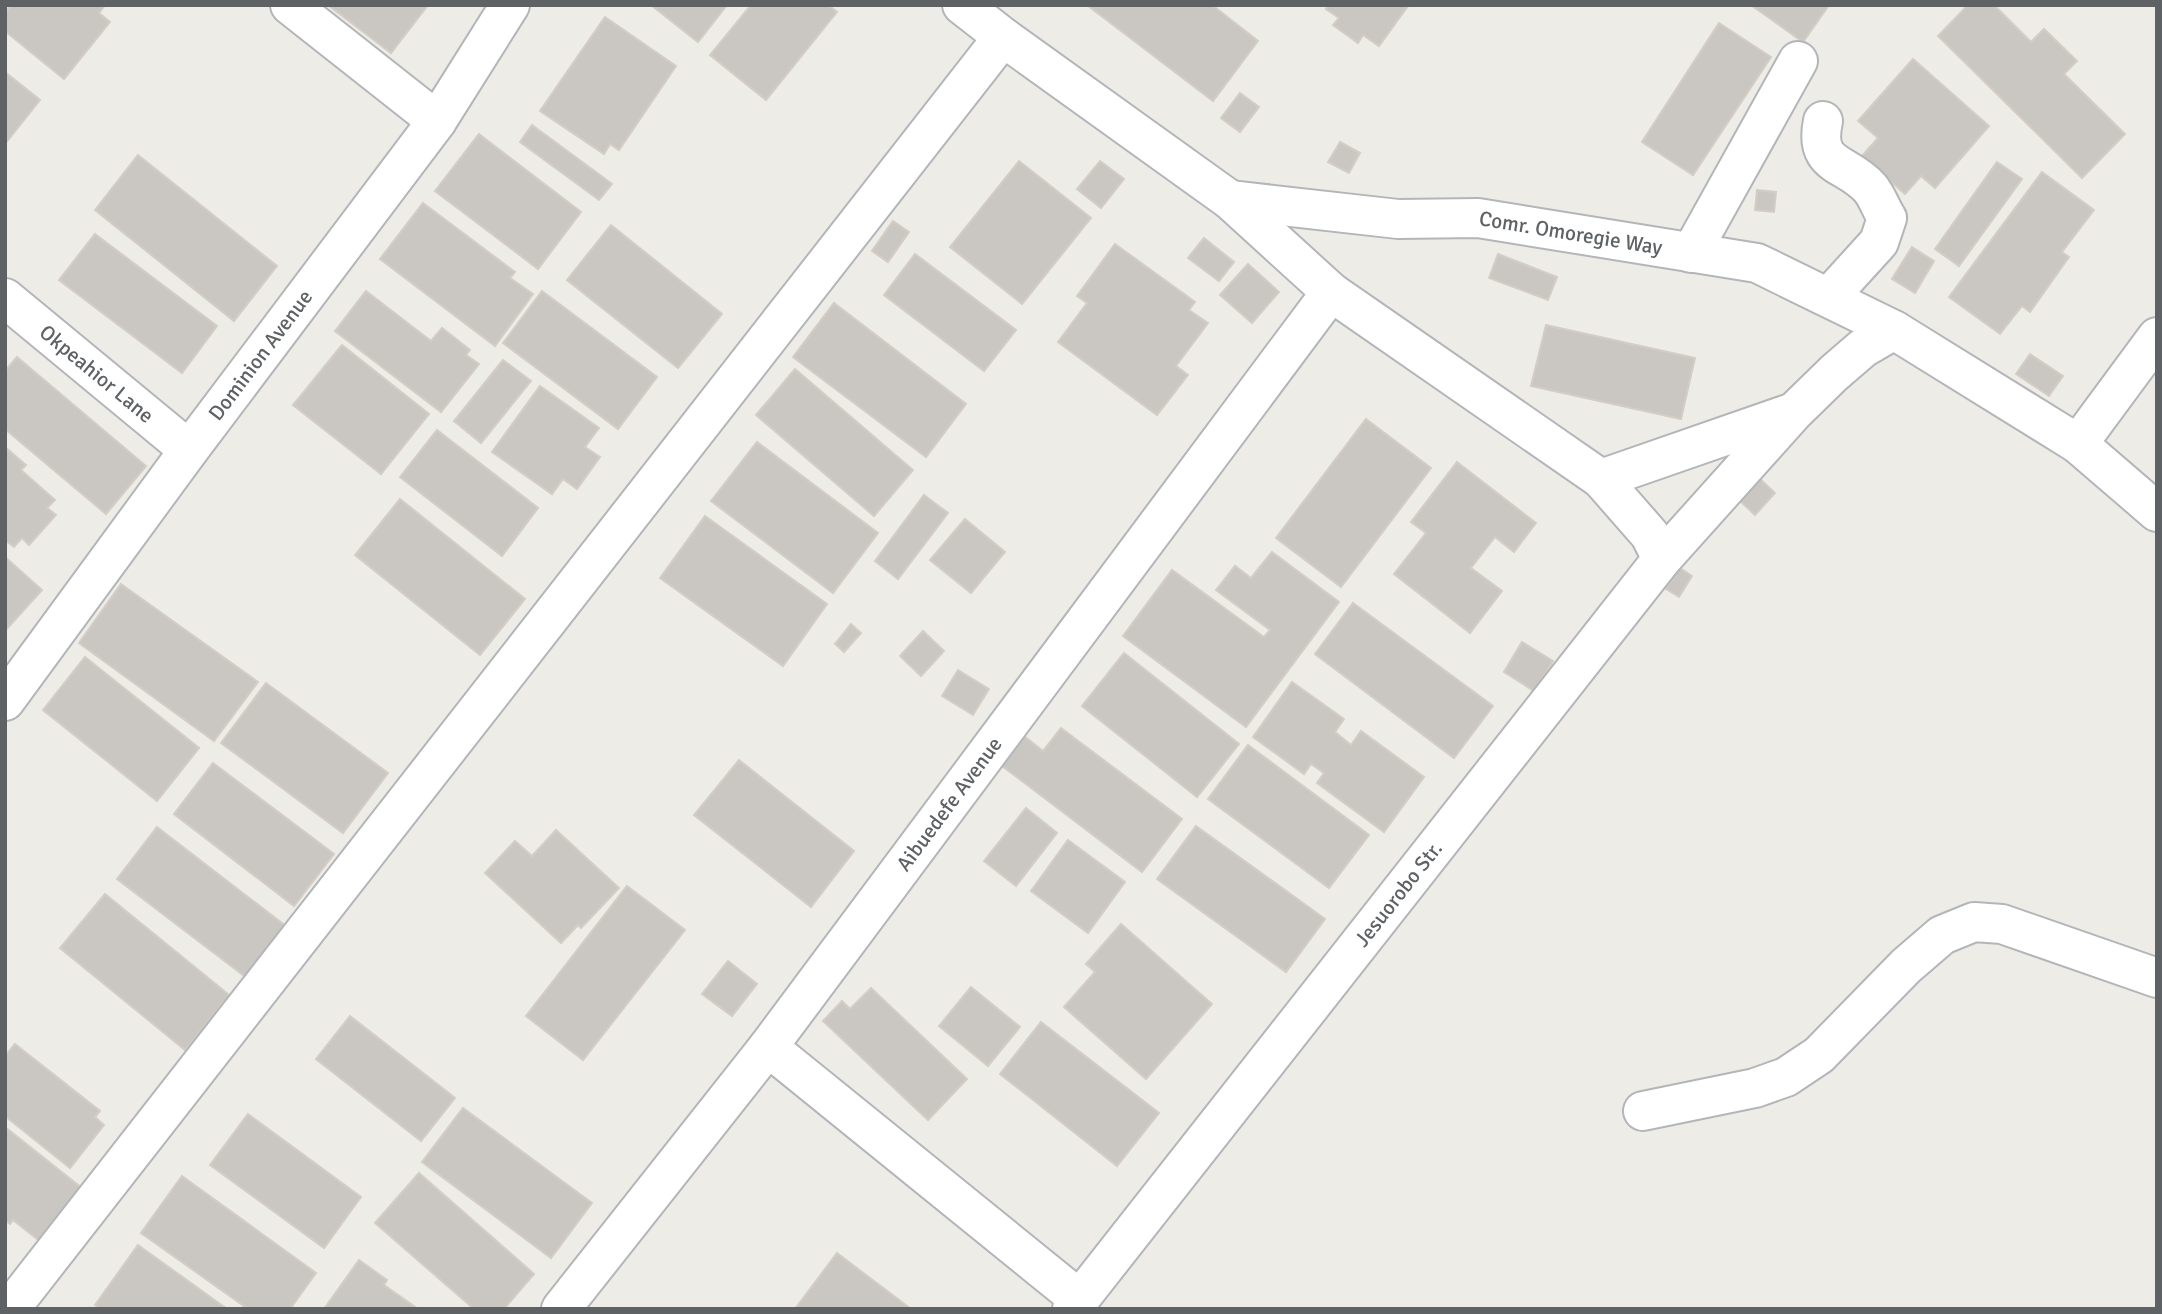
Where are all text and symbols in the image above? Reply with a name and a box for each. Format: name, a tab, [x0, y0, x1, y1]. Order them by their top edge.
street label: Comr. Omoregie Way	[1477, 205, 1664, 261]
street label: Dominion Avenue	[203, 285, 318, 426]
street label: Okpeahior Lane	[34, 319, 159, 429]
street label: Aibuedefe Avenue	[891, 732, 1008, 876]
street label: Jesuorobo Str.	[1349, 836, 1448, 952]

